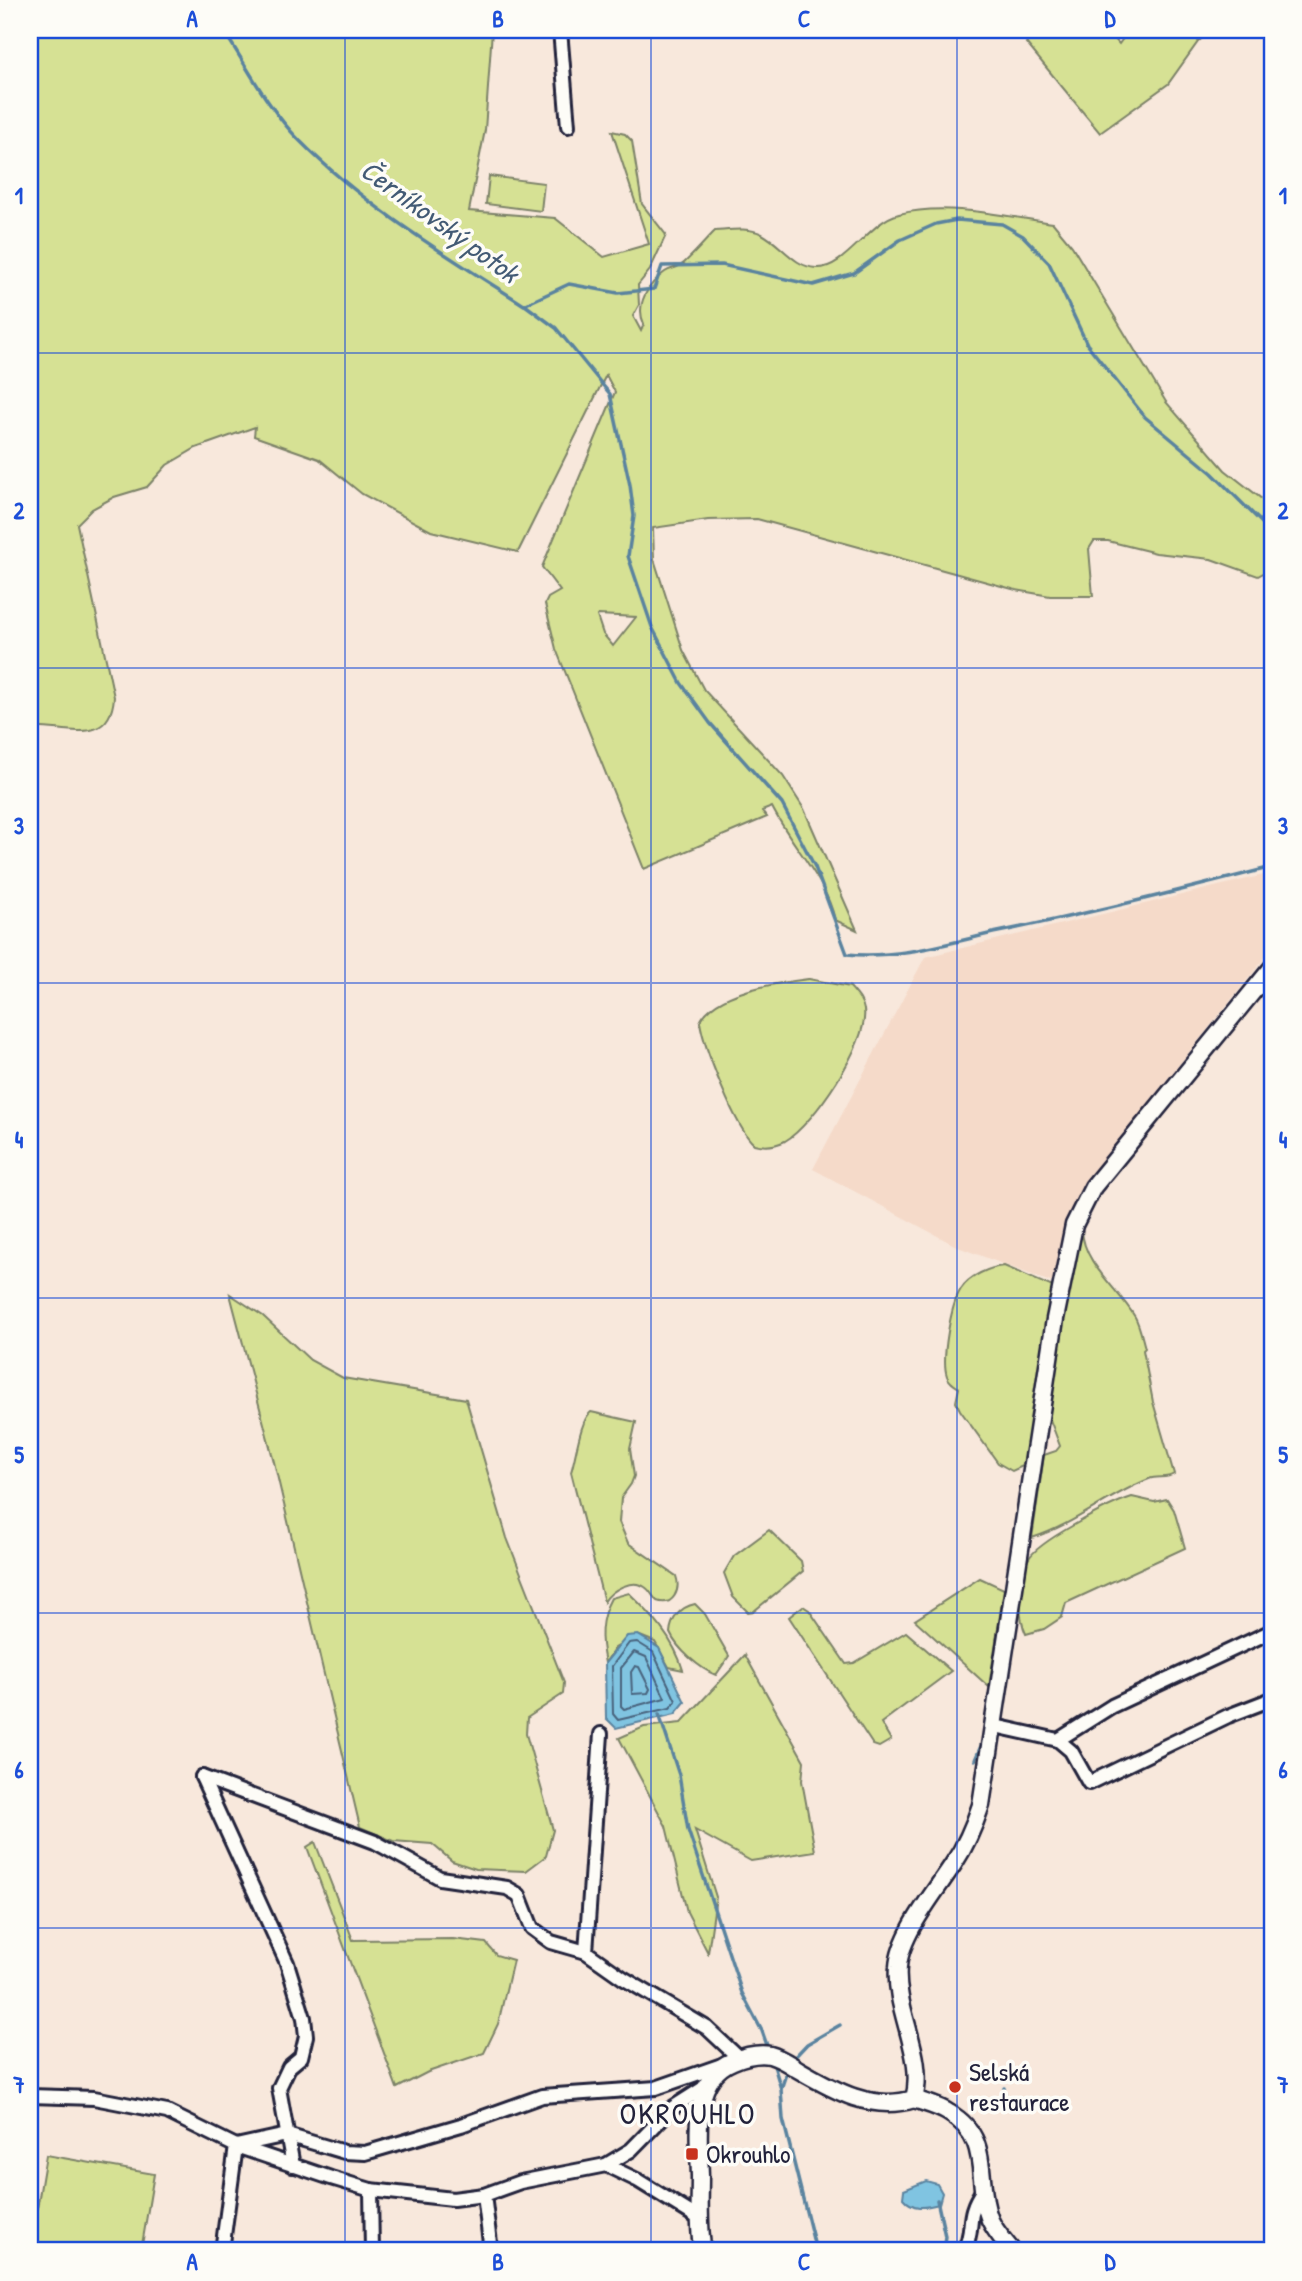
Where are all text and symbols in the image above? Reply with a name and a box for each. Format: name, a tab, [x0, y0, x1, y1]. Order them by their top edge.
text: A	[186, 3, 198, 34]
text: B	[492, 3, 504, 34]
text: C	[798, 3, 810, 34]
text: D	[1105, 3, 1117, 34]
water label: Černíkovský potok	[353, 151, 529, 293]
text: 1	[15, 180, 23, 211]
text: 1	[1279, 180, 1287, 211]
text: 2	[14, 495, 25, 526]
text: 2	[1278, 495, 1289, 526]
text: 3	[14, 810, 24, 841]
text: 3	[1278, 810, 1288, 841]
text: 4	[15, 1124, 24, 1155]
text: 4	[1279, 1124, 1288, 1155]
text: 5	[14, 1439, 24, 1470]
text: 5	[1278, 1439, 1288, 1470]
text: 6	[14, 1754, 24, 1785]
text: 6	[1278, 1754, 1288, 1785]
place label: Selská restaurace	[969, 2054, 1070, 2119]
text: 7	[12, 2069, 25, 2100]
text: 7	[1276, 2069, 1289, 2100]
marker: Selská restaurace	[947, 2079, 963, 2095]
district label: OKROUHLO	[619, 2093, 757, 2133]
place label: Okrouhlo	[706, 2136, 790, 2171]
marker: Okrouhlo	[684, 2146, 700, 2162]
text: A	[186, 2246, 198, 2277]
text: B	[492, 2246, 504, 2277]
text: C	[798, 2246, 810, 2277]
text: D	[1105, 2246, 1117, 2277]

